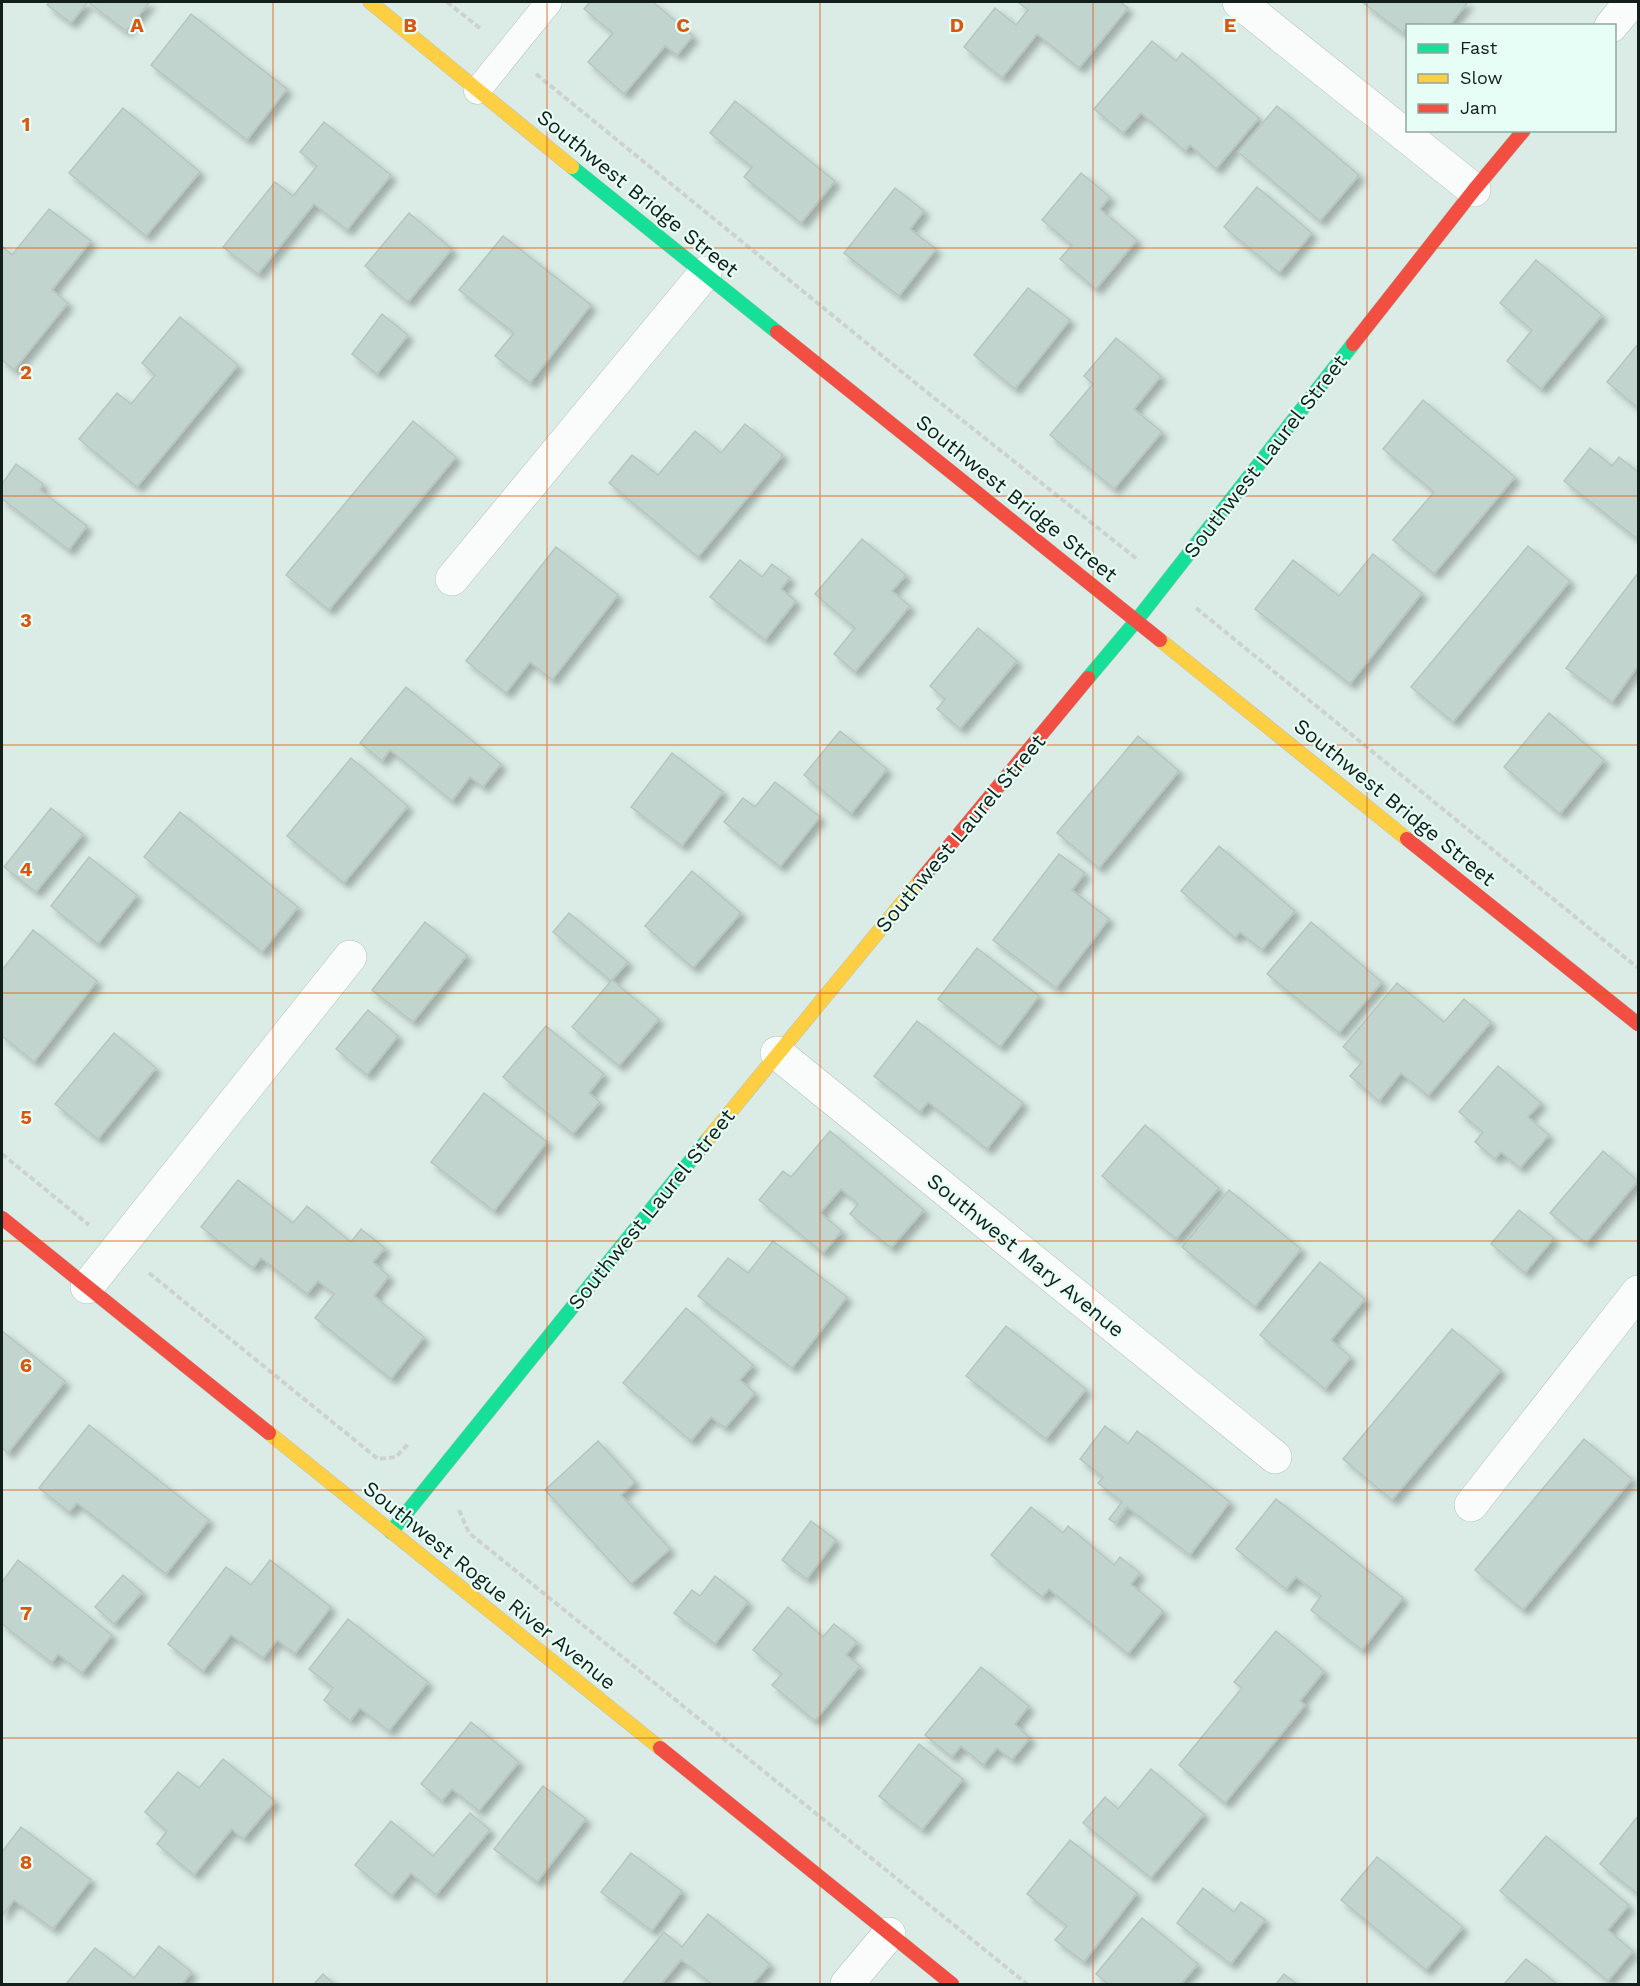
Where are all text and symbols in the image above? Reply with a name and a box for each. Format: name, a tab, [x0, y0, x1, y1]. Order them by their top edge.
text: A	[130, 13, 144, 37]
text: B	[403, 13, 417, 37]
text: C	[676, 13, 690, 37]
text: D	[950, 13, 964, 37]
text: E	[1224, 13, 1236, 37]
legend	[1406, 24, 1616, 132]
text: Fast	[1460, 37, 1498, 58]
text: Slow	[1460, 67, 1503, 88]
text: Jam	[1460, 97, 1497, 118]
street label: Southwest Bridge Street	[532, 104, 744, 282]
text: 1	[22, 112, 30, 136]
street label: Southwest Laurel Street	[1178, 349, 1352, 563]
text: 2	[20, 360, 32, 384]
street label: Southwest Bridge Street	[911, 409, 1123, 587]
text: 3	[20, 608, 32, 632]
street label: Southwest Bridge Street	[1289, 713, 1501, 891]
street label: Southwest Laurel Street	[870, 729, 1050, 937]
text: 4	[20, 857, 33, 881]
street label: Southwest Laurel Street	[562, 1104, 740, 1314]
text: 5	[20, 1105, 32, 1129]
street label: Southwest Mary Avenue	[922, 1168, 1130, 1342]
text: 6	[20, 1353, 32, 1377]
street label: Southwest Rogue River Avenue	[359, 1475, 621, 1695]
text: 7	[20, 1601, 32, 1625]
text: 8	[20, 1850, 32, 1874]

